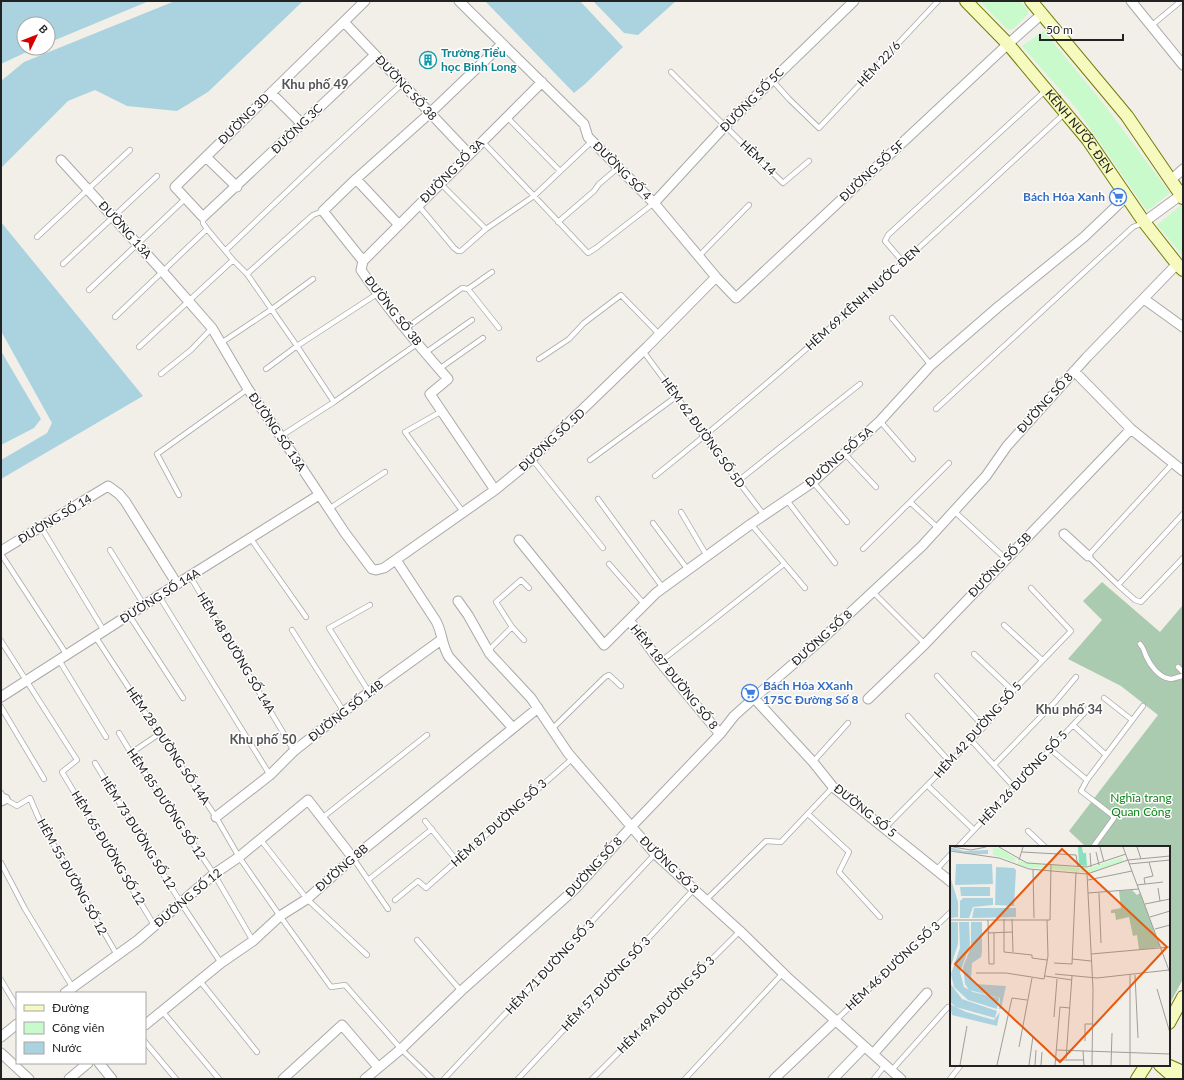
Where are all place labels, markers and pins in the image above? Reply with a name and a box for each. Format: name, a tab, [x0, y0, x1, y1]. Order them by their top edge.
place label: Trường Tiểu học Bình Long	[441, 45, 517, 74]
building icon: Trường Tiểu học Bình Long	[418, 50, 438, 70]
supermarket icon: Bách Hóa Xanh	[1108, 187, 1128, 207]
place label: Bách Hóa Xanh	[1023, 189, 1105, 204]
place label: Bách Hóa XXanh 175C Đường Số 8	[763, 678, 859, 707]
supermarket icon: Bách Hóa XXanh 175C Đường Số 8	[740, 683, 760, 703]

